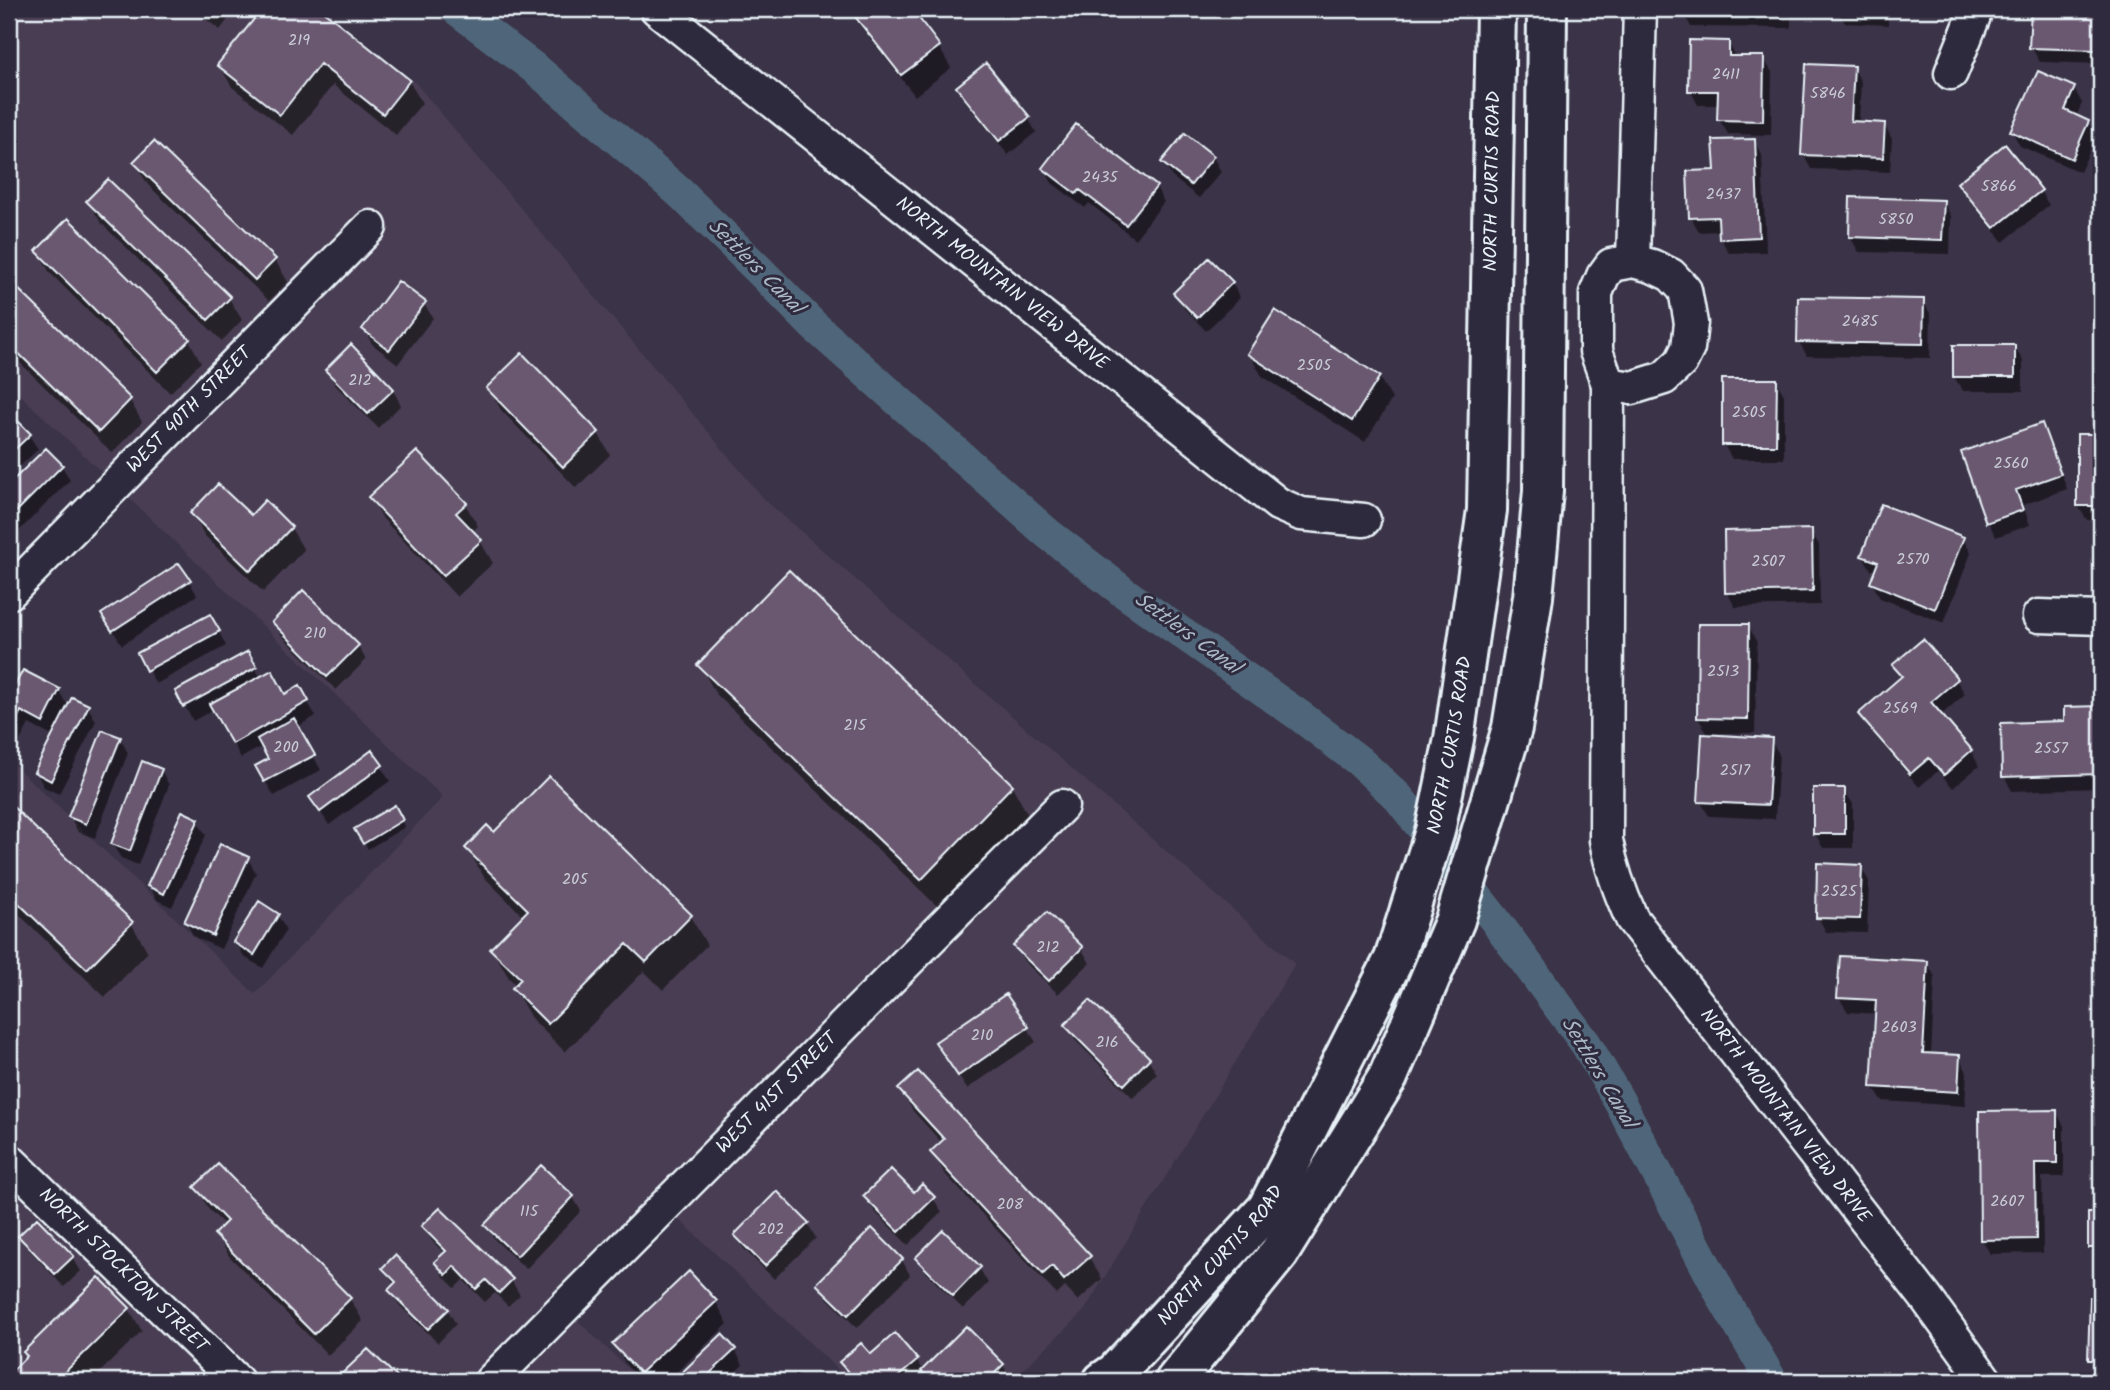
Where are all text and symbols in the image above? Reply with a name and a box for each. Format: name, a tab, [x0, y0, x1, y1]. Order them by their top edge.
house number: 219	[288, 28, 310, 53]
house number: 2411	[1712, 62, 1740, 87]
house number: 5846	[1810, 81, 1846, 106]
street label: NORTH CURTIS ROAD	[1476, 91, 1510, 272]
house number: 2435	[1082, 165, 1119, 190]
house number: 5866	[1981, 174, 2017, 199]
house number: 2437	[1706, 182, 1741, 207]
street label: NORTH MOUNTAIN VIEW DRIVE	[889, 189, 1116, 379]
house number: 5850	[1879, 207, 1913, 232]
water label: Settlers Canal	[699, 211, 813, 325]
house number: 2485	[1842, 309, 1880, 334]
street label: WEST 40TH STREET	[120, 338, 260, 480]
house number: 2505	[1297, 353, 1333, 378]
house number: 212	[348, 368, 372, 393]
house number: 2505	[1732, 400, 1768, 425]
house number: 2560	[1994, 451, 2028, 476]
house number: 2570	[1896, 547, 1930, 572]
house number: 2507	[1751, 549, 1785, 574]
water label: Settlers Canal	[1127, 584, 1250, 686]
house number: 210	[304, 621, 326, 646]
street label: NORTH CURTIS ROAD	[1420, 654, 1481, 837]
house number: 2513	[1707, 659, 1739, 684]
house number: 2569	[1883, 696, 1917, 721]
house number: 215	[844, 713, 868, 738]
house number: 200	[273, 735, 299, 760]
house number: 2557	[2034, 736, 2069, 761]
house number: 2517	[1720, 758, 1751, 783]
house number: 205	[562, 867, 589, 892]
house number: 2525	[1821, 879, 1858, 904]
house number: 212	[1036, 935, 1060, 960]
street label: NORTH MOUNTAIN VIEW DRIVE	[1692, 1002, 1879, 1231]
water label: Settlers Canal	[1552, 1011, 1646, 1138]
house number: 2603	[1881, 1015, 1917, 1040]
house number: 210	[971, 1023, 993, 1048]
street label: WEST 41ST STREET	[709, 1024, 846, 1161]
house number: 216	[1095, 1030, 1119, 1055]
street label: NORTH CURTIS ROAD	[1151, 1180, 1292, 1333]
street label: NORTH STOCKTON STREET	[31, 1181, 216, 1362]
house number: 2607	[1990, 1189, 2024, 1214]
house number: 208	[997, 1192, 1024, 1217]
house number: 115	[520, 1199, 540, 1224]
house number: 202	[758, 1217, 784, 1242]

